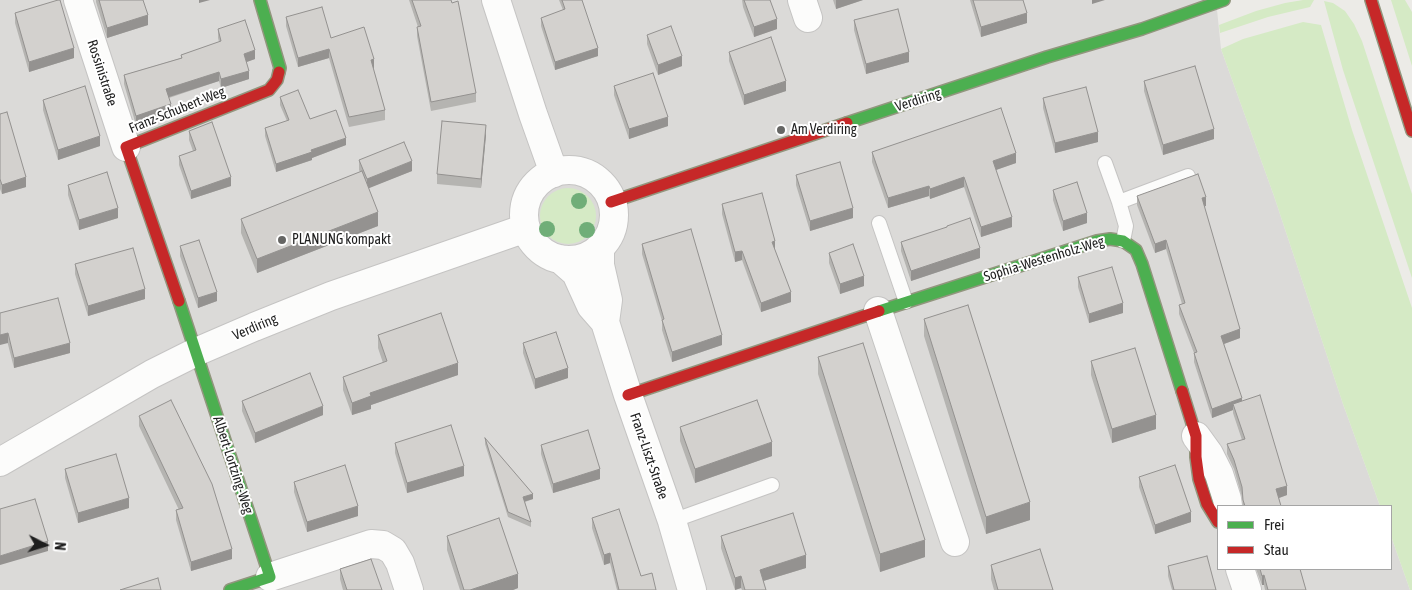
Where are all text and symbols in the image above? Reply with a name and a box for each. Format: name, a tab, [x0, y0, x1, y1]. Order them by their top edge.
street label: Rossinistraße	[83, 38, 121, 108]
street label: Franz-Schubert-Weg	[126, 83, 228, 137]
street label: Verdiring	[893, 85, 943, 115]
place label: Am Verdiring	[791, 122, 857, 138]
marker: Am Verdiring	[775, 124, 787, 136]
place label: PLANUNG kompakt	[292, 232, 391, 248]
street label: Sophia-Westenholz-Weg	[982, 233, 1106, 285]
marker: PLANUNG kompakt	[276, 234, 288, 246]
street label: Verdiring	[230, 310, 280, 344]
street label: Franz-Liszt-Straße	[626, 411, 672, 501]
street label: Albert-Lortzing-Weg	[209, 414, 257, 516]
legend	[1217, 505, 1392, 570]
text: Frei	[1264, 516, 1284, 533]
north arrow	[20, 520, 70, 570]
text: N	[52, 541, 68, 551]
text: Stau	[1264, 541, 1289, 558]

